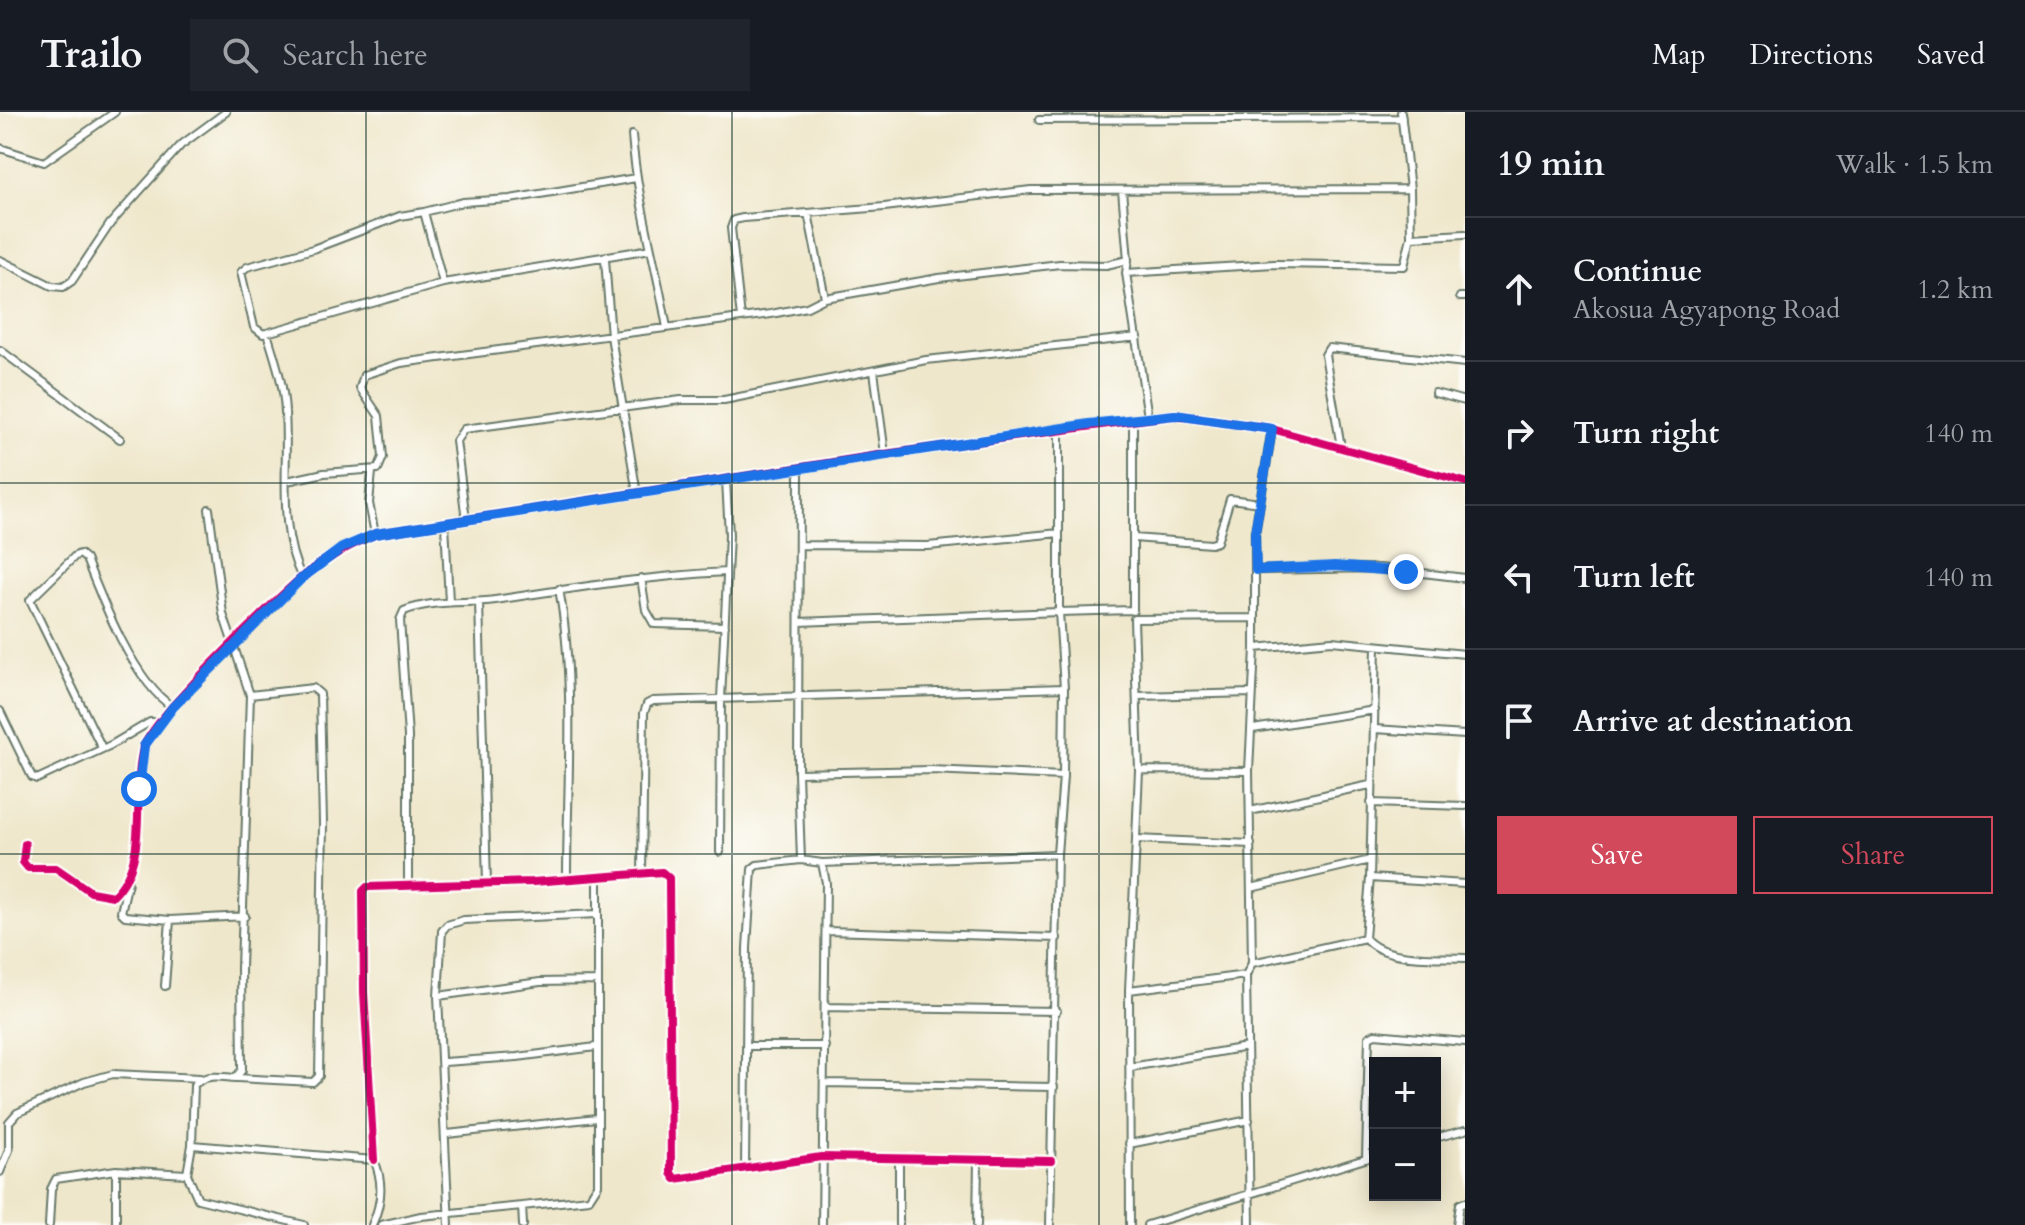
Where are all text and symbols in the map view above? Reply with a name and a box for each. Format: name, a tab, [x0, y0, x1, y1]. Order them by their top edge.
search box	[190, 19, 750, 91]
text: Trailo	[40, 29, 142, 81]
icon: search	[218, 33, 262, 77]
text: Search here	[282, 35, 428, 76]
text: Map	[1652, 36, 1706, 74]
text: Directions	[1750, 36, 1873, 74]
text: Saved	[1917, 36, 1985, 74]
text: 19 min	[1497, 141, 1605, 187]
text: Walk · 1.5 km	[1836, 147, 1993, 182]
text: Continue	[1573, 251, 1702, 292]
icon: ahead	[1497, 267, 1541, 311]
text: 1.2 km	[1917, 272, 1993, 307]
text: Akosua Agyapong Road	[1573, 292, 1840, 327]
icon: right	[1497, 411, 1541, 455]
text: Turn right	[1573, 413, 1719, 454]
text: 140 m	[1924, 416, 1993, 451]
route end	[1388, 554, 1424, 590]
icon: left	[1497, 555, 1541, 599]
text: Turn left	[1573, 557, 1695, 598]
text: 140 m	[1924, 560, 1993, 595]
icon: arrive	[1497, 699, 1541, 743]
text: Arrive at destination	[1573, 701, 1853, 742]
route start	[121, 771, 157, 807]
button: Save	[1497, 816, 1737, 894]
button: Share	[1753, 816, 1993, 894]
map controls	[1369, 1057, 1441, 1201]
button: +	[1369, 1057, 1441, 1129]
button: −	[1369, 1129, 1441, 1201]

